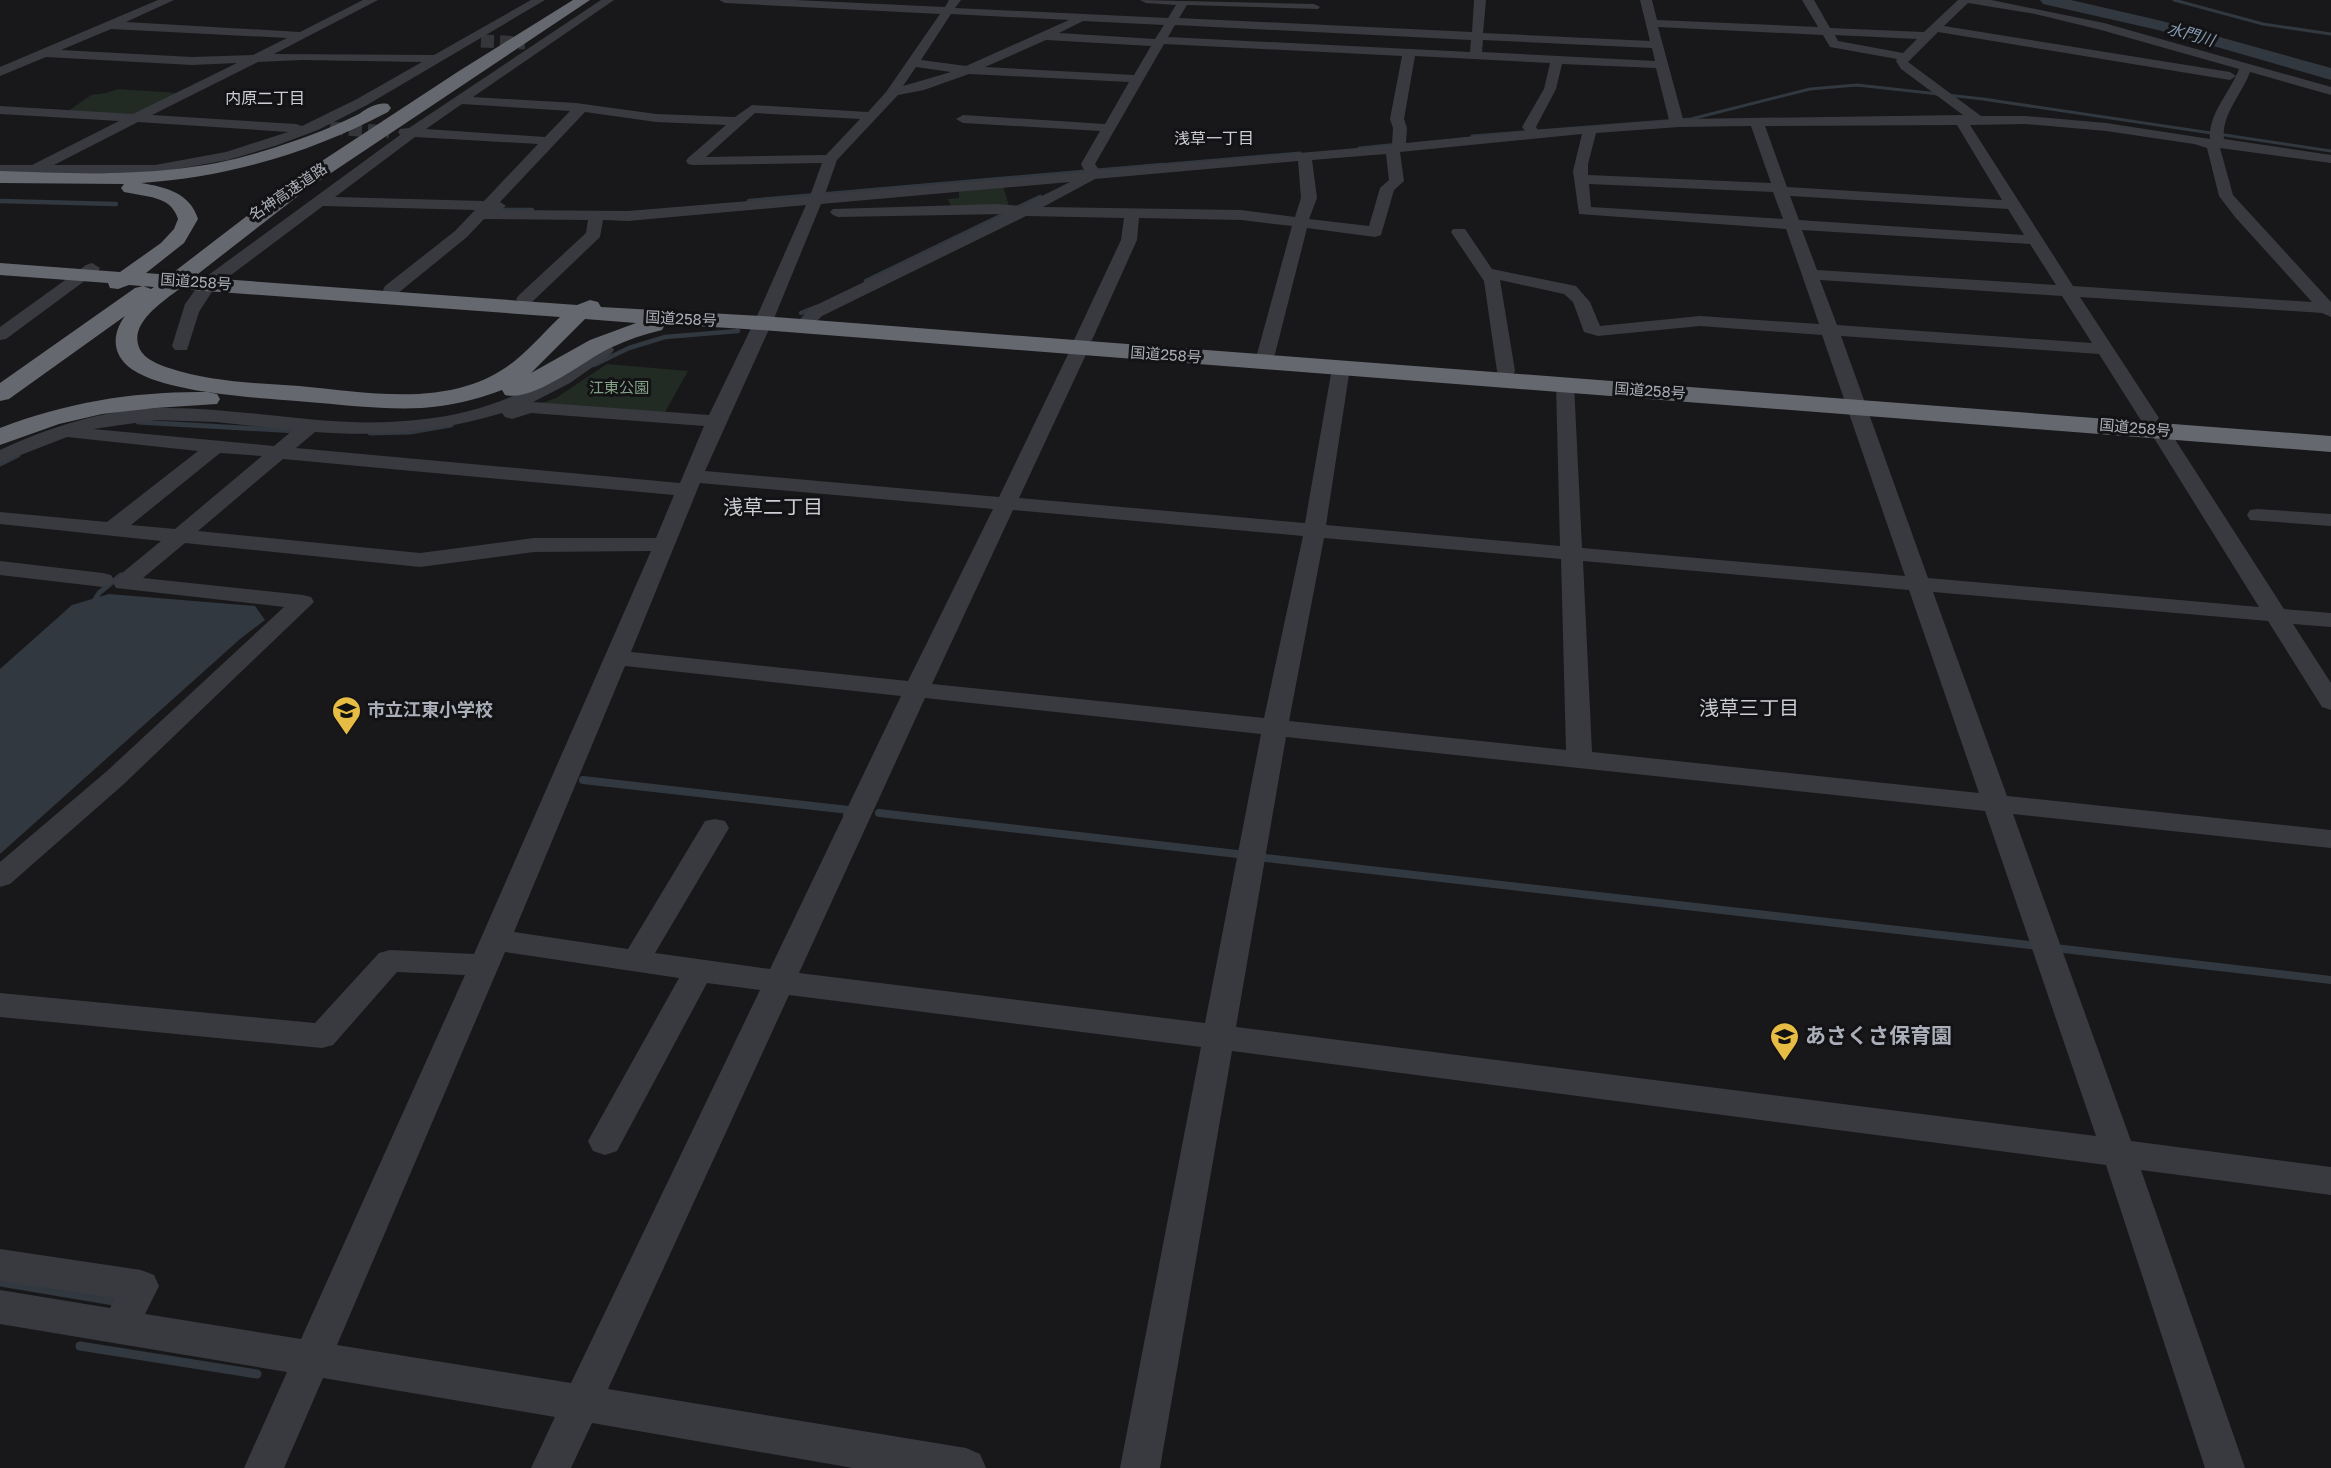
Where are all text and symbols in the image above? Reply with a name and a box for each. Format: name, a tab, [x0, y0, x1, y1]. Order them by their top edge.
water label: 水門川	[2165, 18, 2219, 51]
district label: 内原二丁目	[225, 88, 305, 108]
district label: 浅草一丁目	[1174, 128, 1254, 148]
street label: 名神高速道路	[245, 159, 330, 224]
street label: 国道258号	[160, 270, 232, 292]
street label: 国道258号	[645, 307, 717, 329]
street label: 国道258号	[1130, 343, 1202, 365]
park label: 江東公園	[589, 378, 649, 396]
street label: 国道258号	[1614, 379, 1686, 401]
street label: 国道258号	[2099, 415, 2172, 439]
district label: 浅草二丁目	[723, 494, 823, 518]
school or university icon: 市立江東小学校	[330, 694, 362, 736]
district label: 浅草三丁目	[1699, 695, 1799, 719]
place label: 市立江東小学校	[367, 698, 493, 720]
school or university icon: あさくさ保育園	[1768, 1020, 1800, 1062]
place label: あさくさ保育園	[1805, 1022, 1952, 1048]

